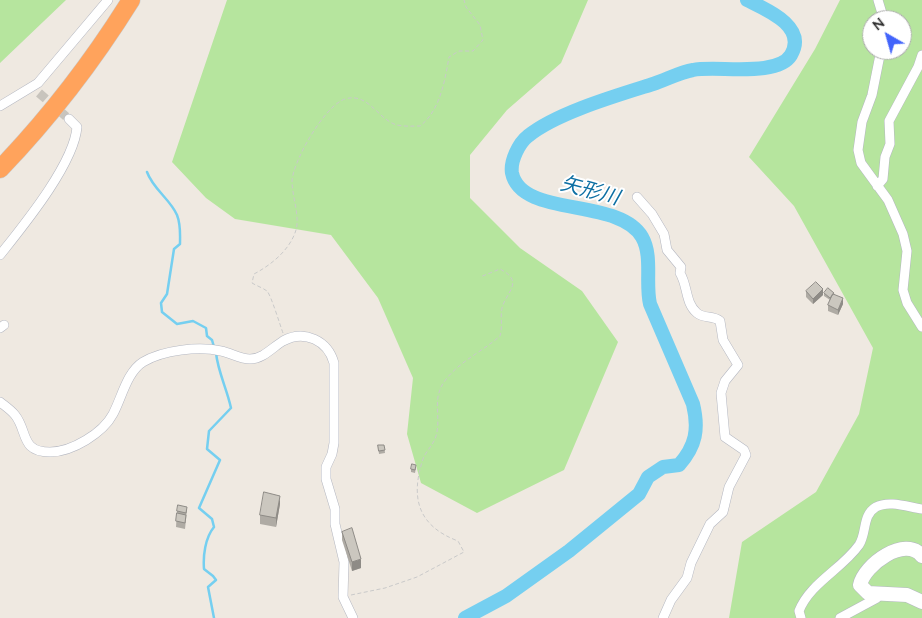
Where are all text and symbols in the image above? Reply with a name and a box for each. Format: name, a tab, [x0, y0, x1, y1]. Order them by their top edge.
north arrow	[862, 10, 912, 60]
text: N	[869, 14, 888, 34]
water label: 矢形川	[558, 172, 622, 210]

